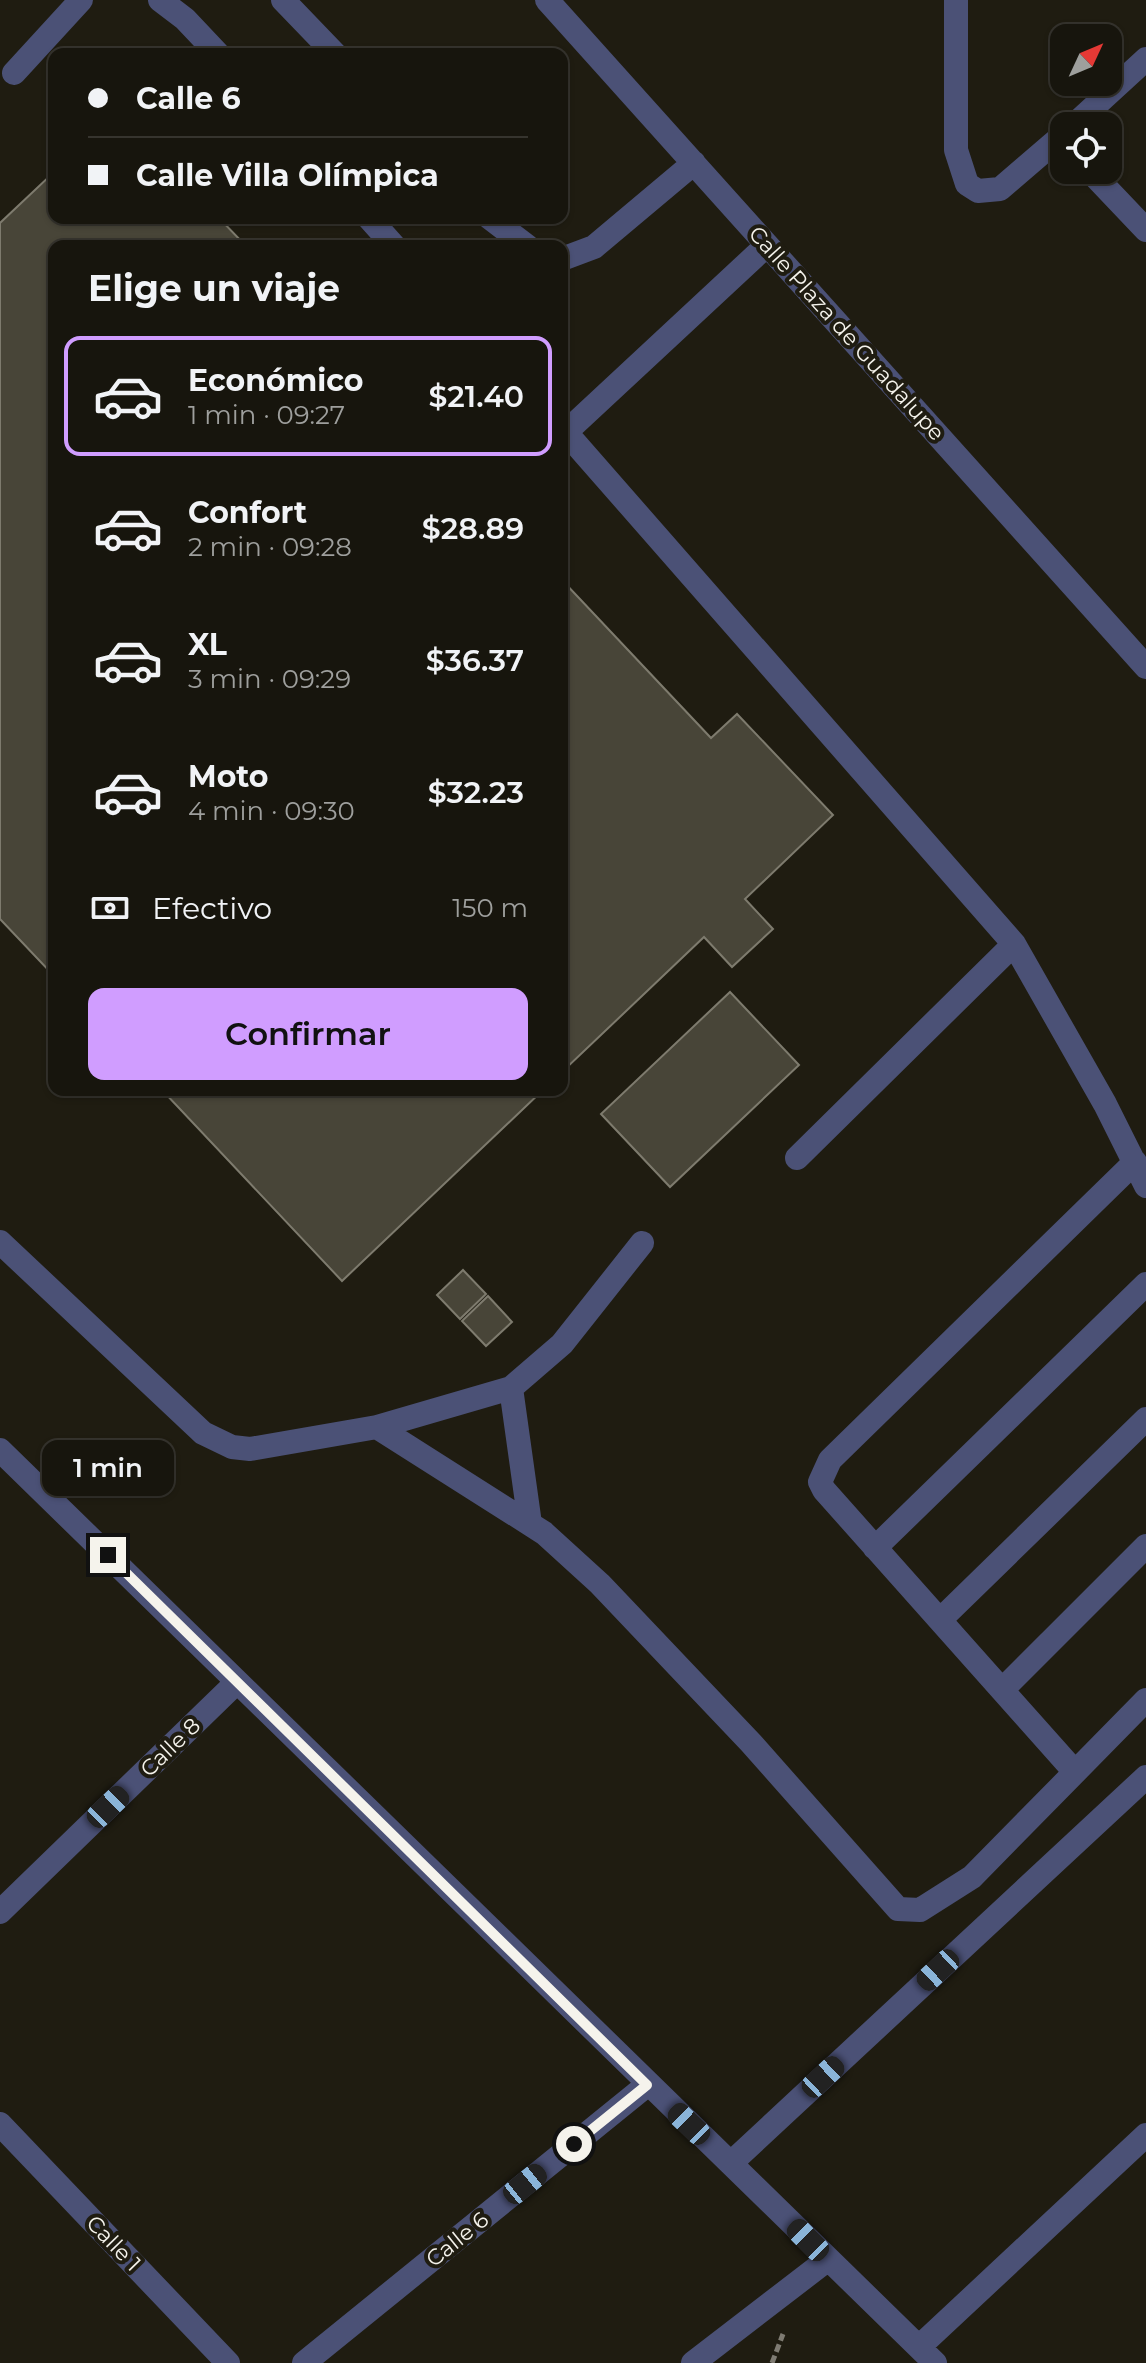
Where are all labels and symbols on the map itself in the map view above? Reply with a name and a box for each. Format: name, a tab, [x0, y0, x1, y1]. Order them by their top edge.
north arrow	[1050, 24, 1122, 96]
street label: Calle Plaza de Guadalupe	[743, 220, 950, 446]
callout: 1 min	[42, 1439, 174, 1495]
route end	[90, 1537, 126, 1573]
street label: Calle 8	[135, 1712, 206, 1783]
car	[82, 1782, 134, 1832]
car	[912, 1945, 964, 1995]
car	[797, 2052, 849, 2102]
car	[663, 2099, 715, 2149]
route start	[556, 2126, 592, 2162]
car	[499, 2160, 551, 2208]
street label: Calle 6	[421, 2206, 494, 2273]
street label: Calle 1	[81, 2210, 147, 2277]
car	[783, 2215, 833, 2265]

